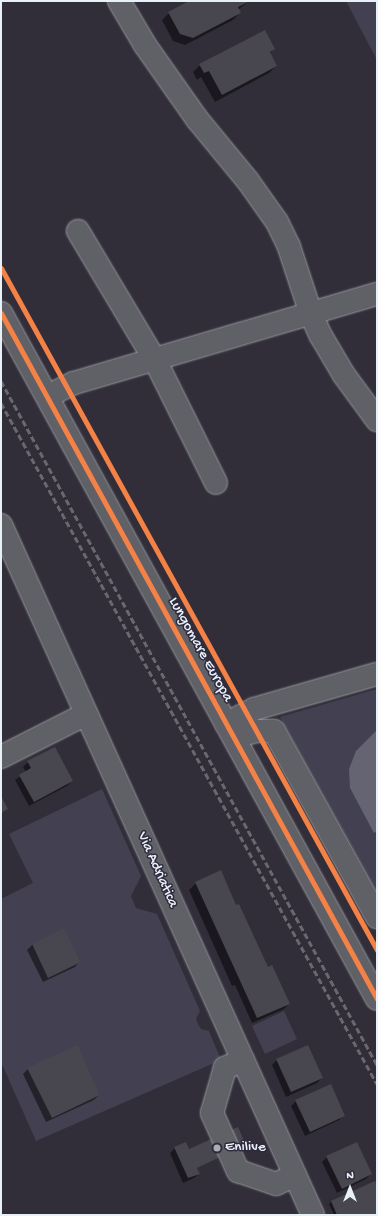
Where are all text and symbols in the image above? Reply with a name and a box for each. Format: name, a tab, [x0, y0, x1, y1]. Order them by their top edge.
street label: Lungomare Europa	[164, 595, 236, 705]
street label: Via Adriatica	[132, 829, 182, 911]
place label: Enilive	[225, 1139, 266, 1157]
marker: Enilive	[212, 1143, 222, 1153]
north arrow	[330, 1168, 370, 1208]
text: N	[346, 1170, 354, 1182]

